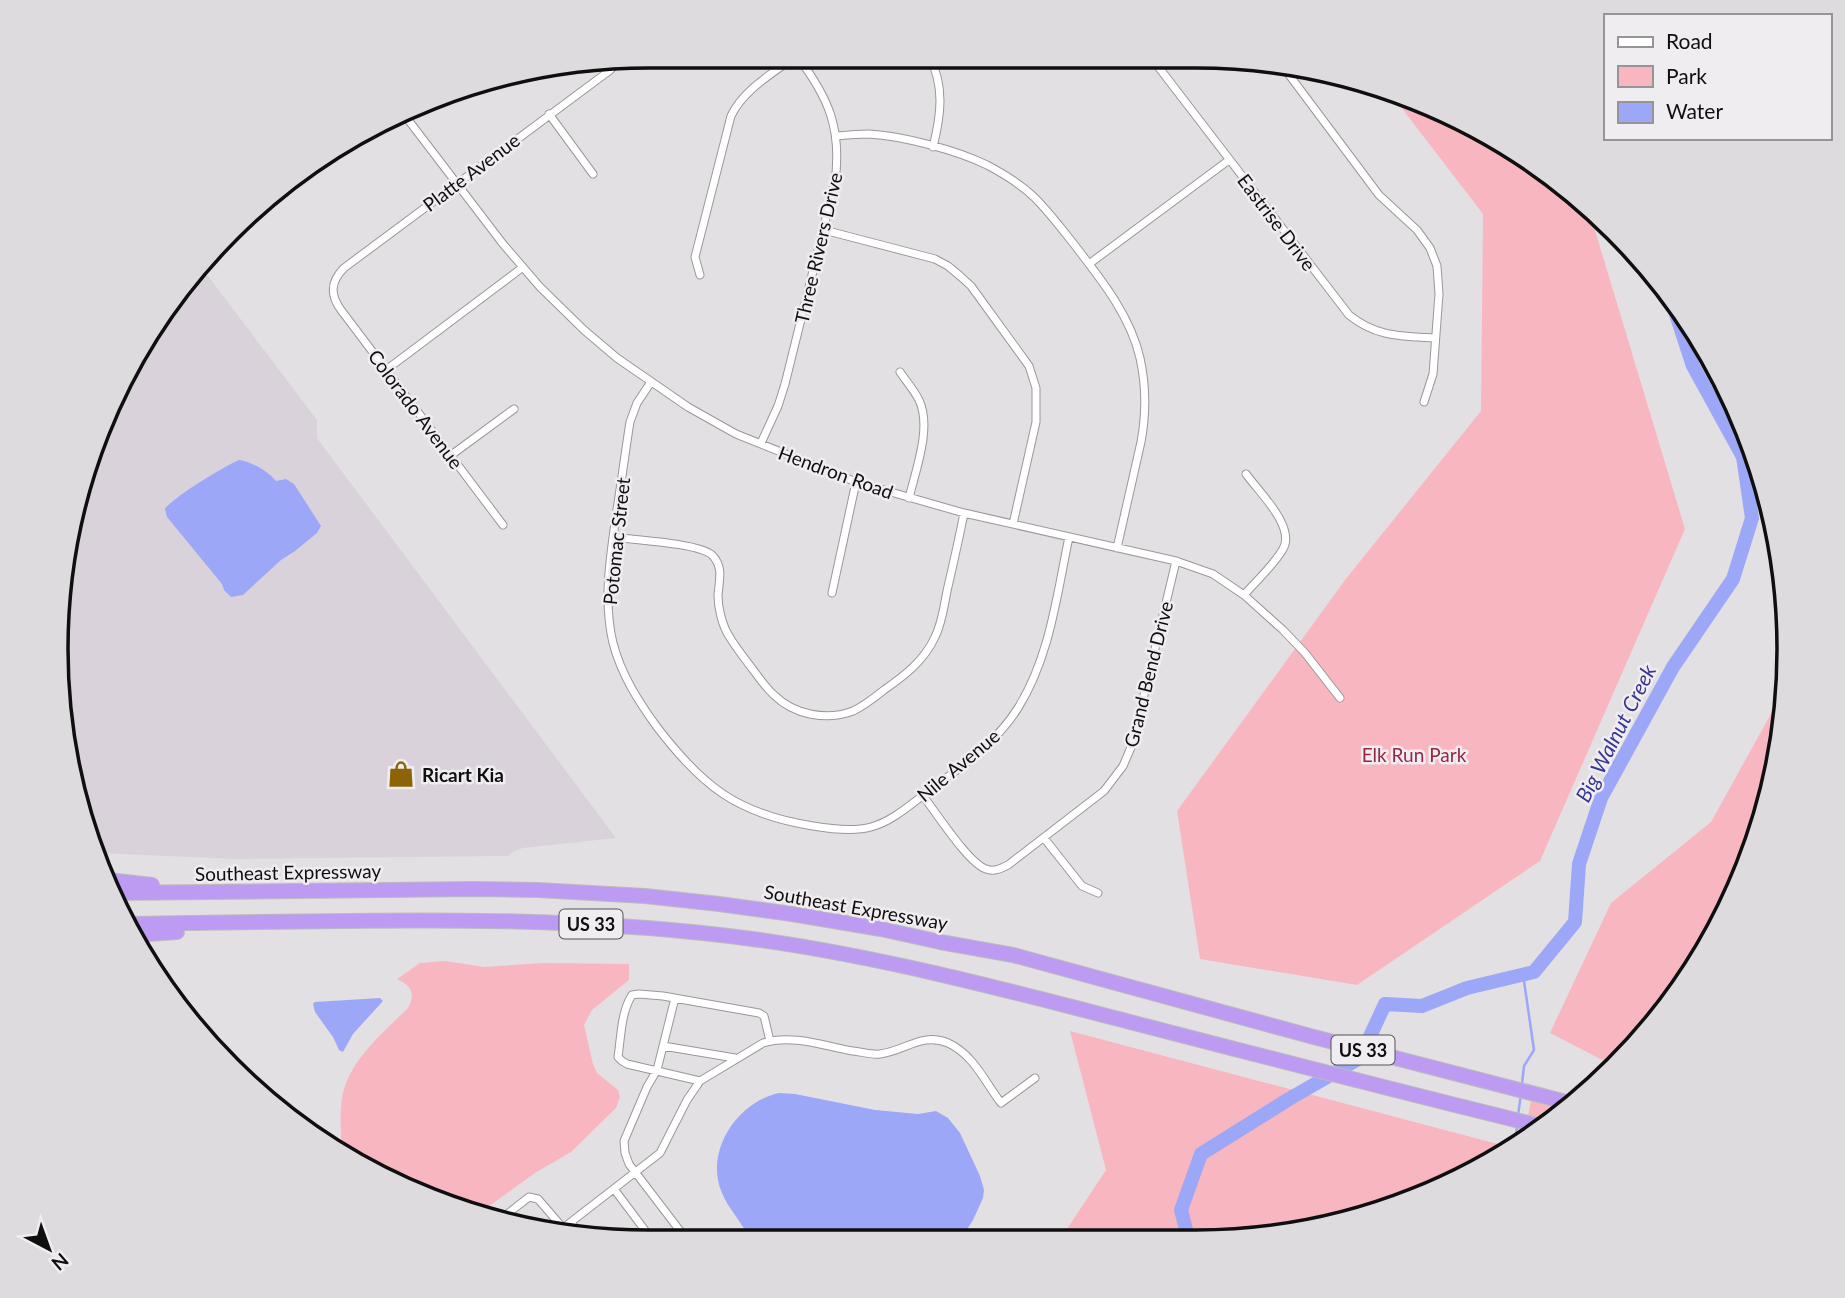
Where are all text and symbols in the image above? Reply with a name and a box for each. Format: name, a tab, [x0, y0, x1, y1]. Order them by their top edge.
legend	[1604, 14, 1831, 140]
text: Road	[1666, 28, 1713, 53]
text: Park	[1666, 63, 1707, 88]
text: Water	[1666, 98, 1723, 123]
street label: Platte Avenue	[418, 128, 524, 216]
street label: Eastrise Drive	[1233, 169, 1321, 275]
street label: Three Rivers Drive	[789, 170, 847, 326]
street label: Colorado Avenue	[364, 345, 468, 473]
street label: Hendron Road	[775, 441, 897, 503]
street label: Potomac Street	[598, 476, 634, 606]
street label: Grand Bend Drive	[1119, 599, 1177, 749]
water label: Big Walnut Creek	[1570, 659, 1661, 806]
street label: Nile Avenue	[912, 724, 1004, 806]
park label: Elk Run Park	[1362, 743, 1467, 766]
shop icon: Ricart Kia	[386, 759, 416, 789]
place label: Ricart Kia	[422, 763, 504, 786]
street label: Southeast Expressway	[195, 859, 382, 885]
street label: Southeast Expressway	[762, 879, 950, 935]
road number: US 33	[560, 909, 622, 939]
road number: US 33	[1332, 1036, 1394, 1064]
north arrow	[14, 1214, 84, 1284]
text: N	[47, 1249, 74, 1276]

